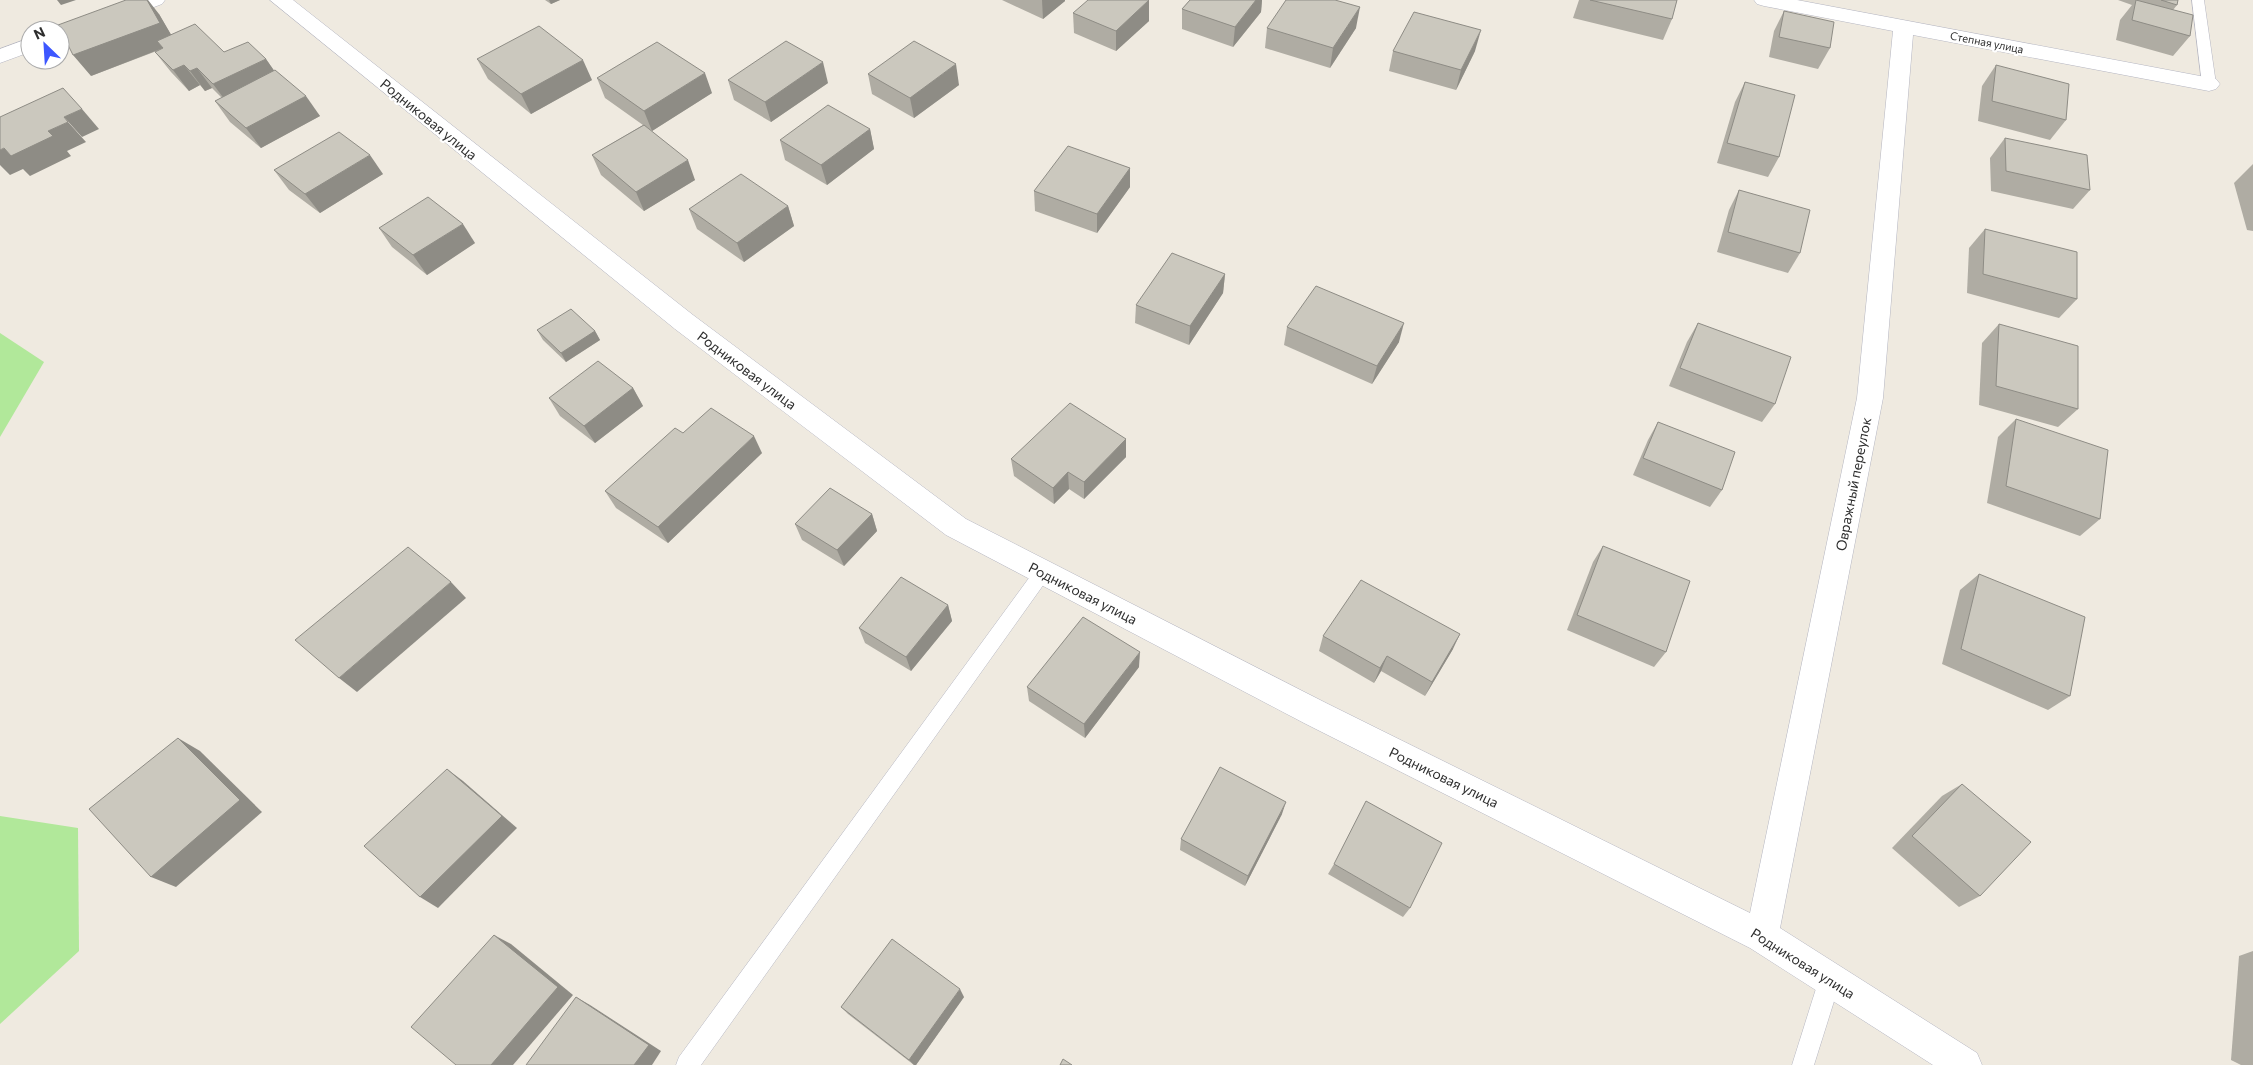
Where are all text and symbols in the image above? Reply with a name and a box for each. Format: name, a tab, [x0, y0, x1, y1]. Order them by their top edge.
north arrow	[20, 20, 70, 70]
text: N	[31, 23, 48, 43]
street label: Степная улица	[1949, 29, 2025, 55]
street label: Родниковая улица	[377, 75, 481, 163]
street label: Родниковая улица	[694, 327, 800, 413]
street label: Овражный переулок	[1832, 415, 1874, 552]
street label: Родниковая улица	[1026, 558, 1140, 628]
street label: Родниковая улица	[1387, 743, 1501, 811]
street label: Родниковая улица	[1748, 924, 1858, 1002]

